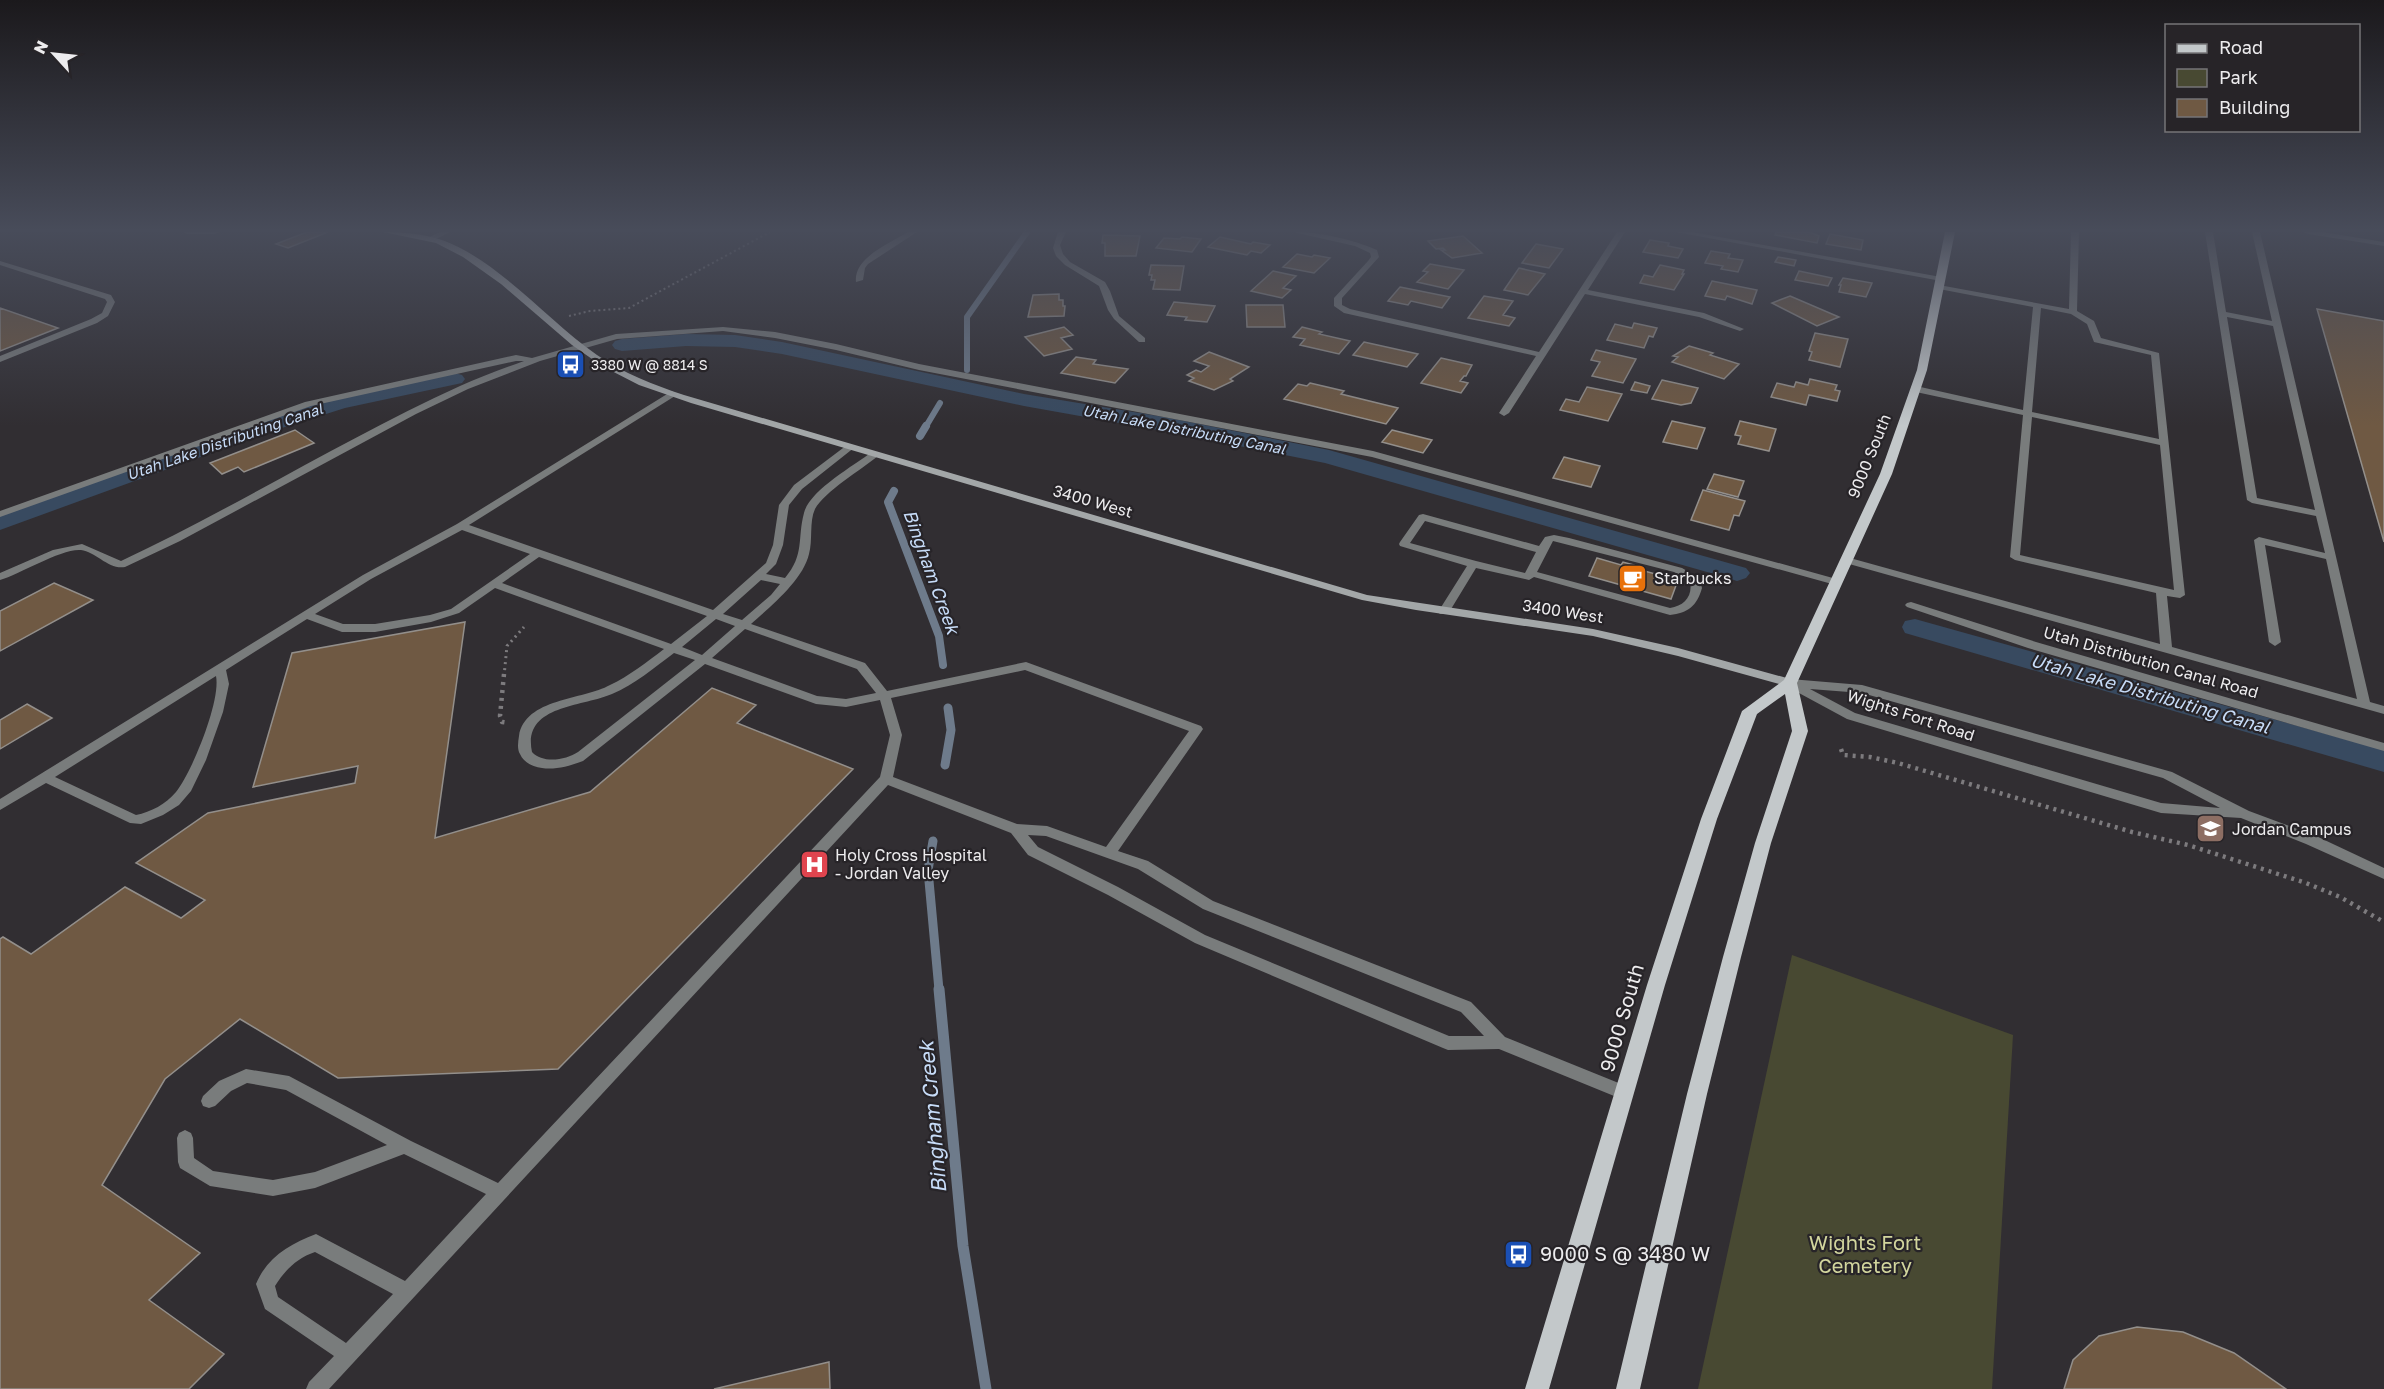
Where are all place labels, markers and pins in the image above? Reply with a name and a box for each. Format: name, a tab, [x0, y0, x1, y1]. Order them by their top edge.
bus stop icon: 3380 W @ 8814 S	[554, 349, 586, 381]
place label: 3380 W @ 8814 S	[591, 356, 708, 373]
cafe icon: Starbucks	[1617, 562, 1649, 594]
place label: Starbucks	[1654, 568, 1731, 588]
school or university icon: Jordan Campus	[2195, 813, 2227, 845]
place label: Jordan Campus	[2232, 819, 2351, 839]
place label: Holy Cross Hospital - Jordan Valley	[835, 845, 987, 883]
hospital icon: Holy Cross Hospital - Jordan Valley	[798, 848, 830, 880]
bus stop icon: 9000 S @ 3480 W	[1503, 1238, 1535, 1270]
place label: 9000 S @ 3480 W	[1540, 1241, 1710, 1265]

